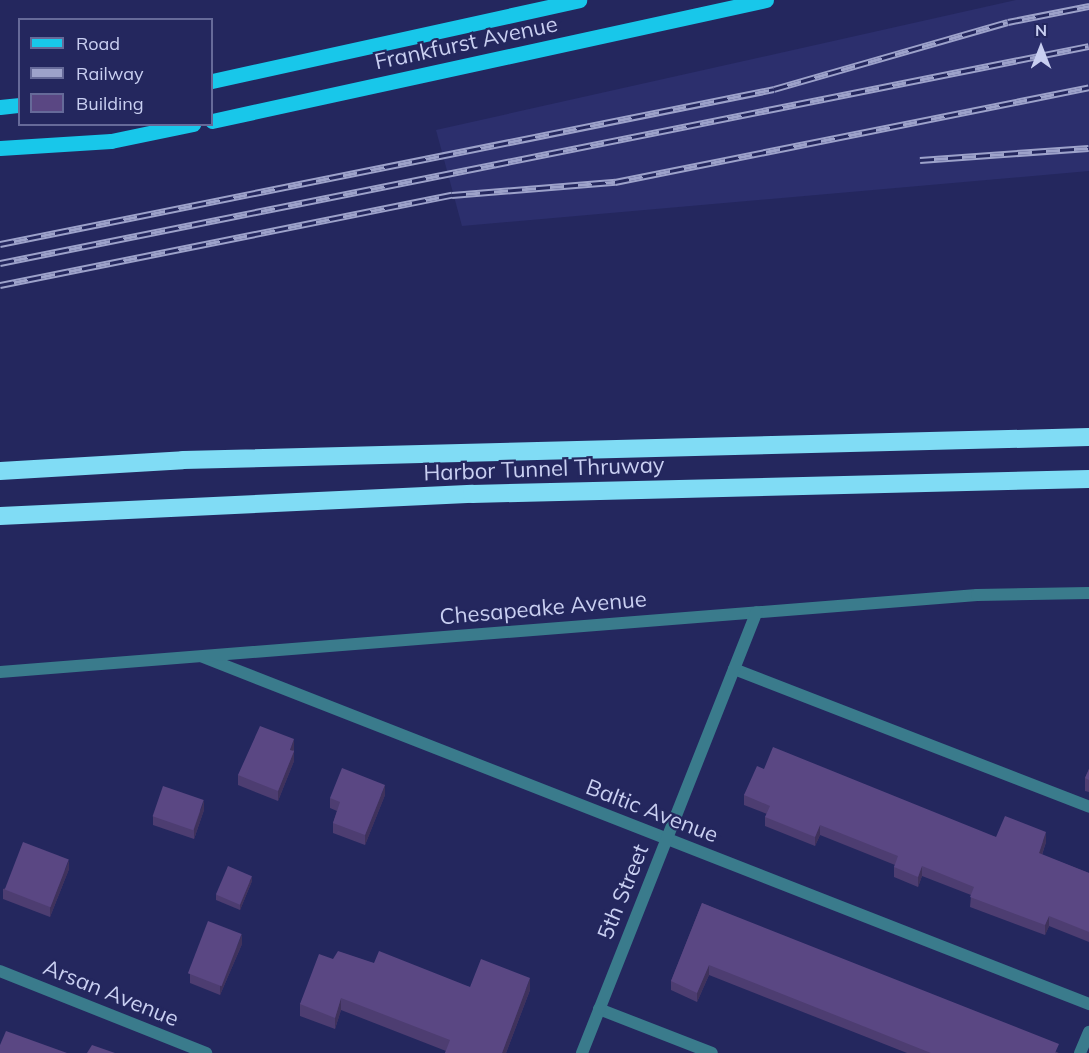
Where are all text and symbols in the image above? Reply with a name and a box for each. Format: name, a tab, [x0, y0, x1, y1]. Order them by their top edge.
street label: Frankfurst Avenue	[372, 11, 560, 75]
legend	[18, 18, 213, 126]
north arrow	[1011, 18, 1071, 78]
text: N	[1035, 20, 1047, 40]
text: Road	[76, 32, 120, 55]
text: Railway	[76, 62, 144, 85]
text: Building	[76, 92, 144, 115]
street label: Harbor Tunnel Thruway	[423, 452, 665, 486]
street label: Chesapeake Avenue	[438, 586, 648, 630]
street label: Baltic Avenue	[582, 774, 722, 848]
street label: 5th Street	[592, 841, 654, 943]
street label: Arsan Avenue	[40, 954, 182, 1032]

